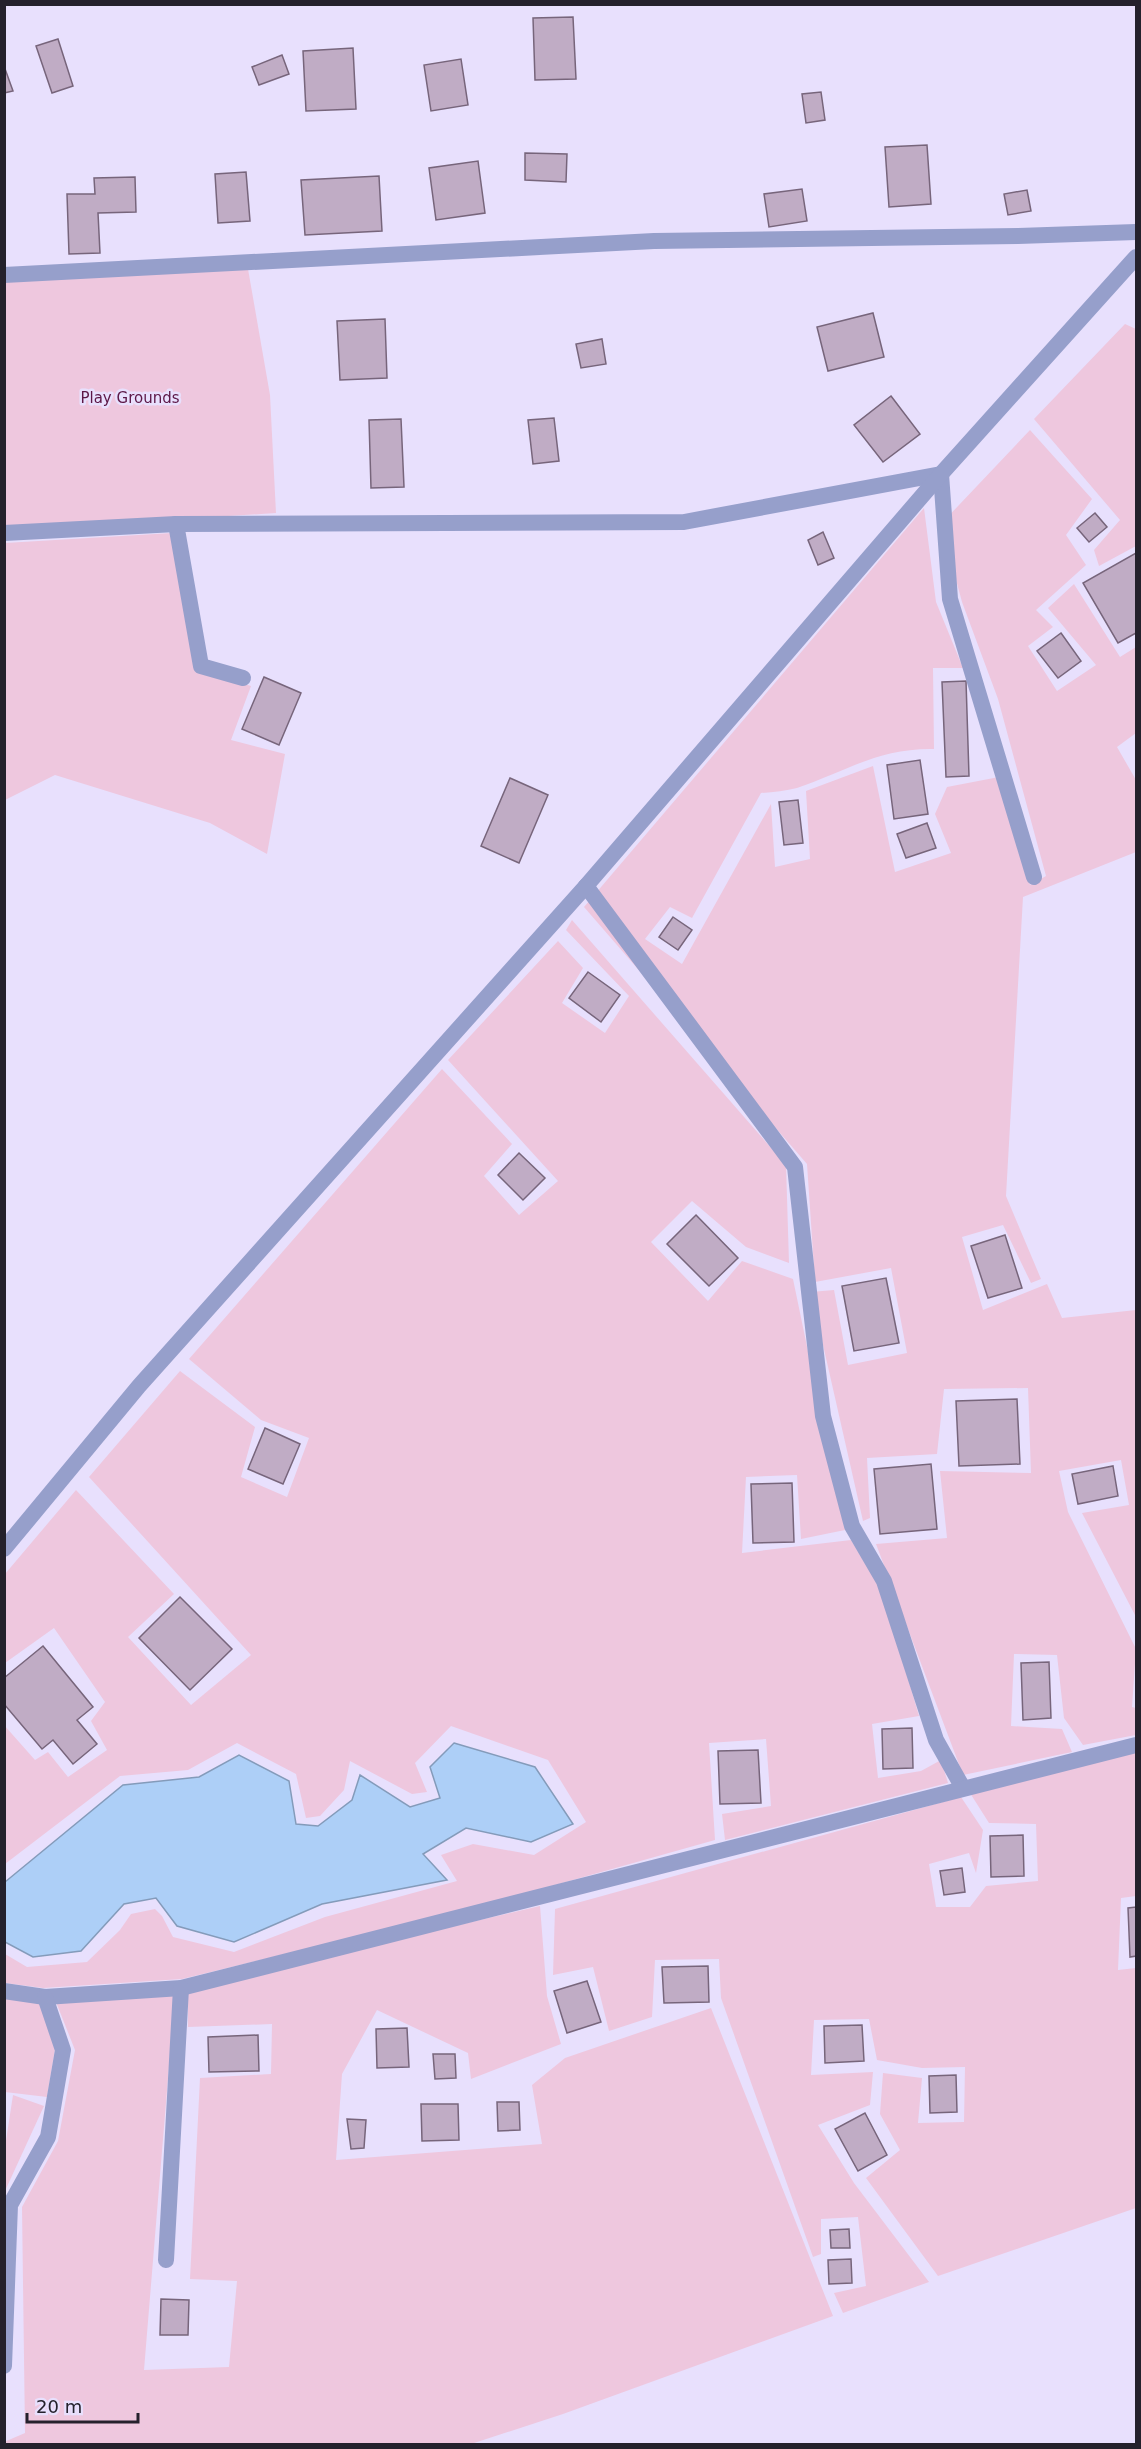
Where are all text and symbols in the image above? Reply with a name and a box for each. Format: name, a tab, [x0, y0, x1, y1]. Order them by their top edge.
park label: Play Grounds	[80, 389, 180, 407]
scale bar	[27, 2386, 138, 2424]
text: 20 m	[36, 2396, 82, 2417]

